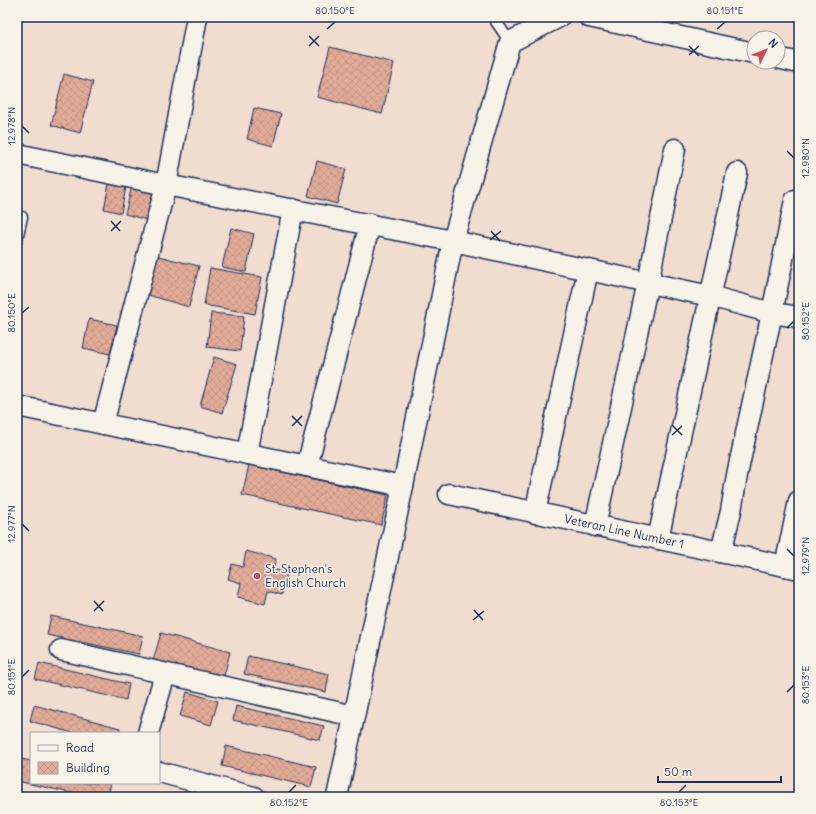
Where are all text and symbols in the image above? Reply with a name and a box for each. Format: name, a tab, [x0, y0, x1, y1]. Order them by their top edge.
text: 80.150°E	[315, 4, 355, 17]
text: 80.151°E	[707, 4, 744, 17]
north arrow	[746, 30, 786, 70]
text: N	[766, 36, 781, 51]
text: 12.978°N	[5, 107, 18, 145]
text: 12.980°N	[799, 138, 812, 178]
text: 80.150°E	[5, 293, 18, 333]
text: 80.152°E	[799, 302, 812, 340]
text: 12.977°N	[5, 505, 18, 543]
street label: Veteran Line Number 1	[563, 511, 685, 551]
text: 12.979°N	[799, 537, 812, 575]
place label: St. Stephen's English Church	[265, 561, 346, 590]
marker: St. Stephen's English Church	[252, 571, 262, 581]
text: 80.151°E	[5, 658, 18, 695]
text: 80.153°E	[799, 666, 812, 704]
legend	[30, 732, 160, 784]
text: Road	[66, 740, 94, 755]
scale bar	[658, 758, 781, 784]
text: Building	[66, 760, 110, 775]
text: 50 m	[664, 764, 693, 779]
text: 80.152°E	[270, 796, 308, 809]
text: 80.153°E	[660, 796, 698, 809]

